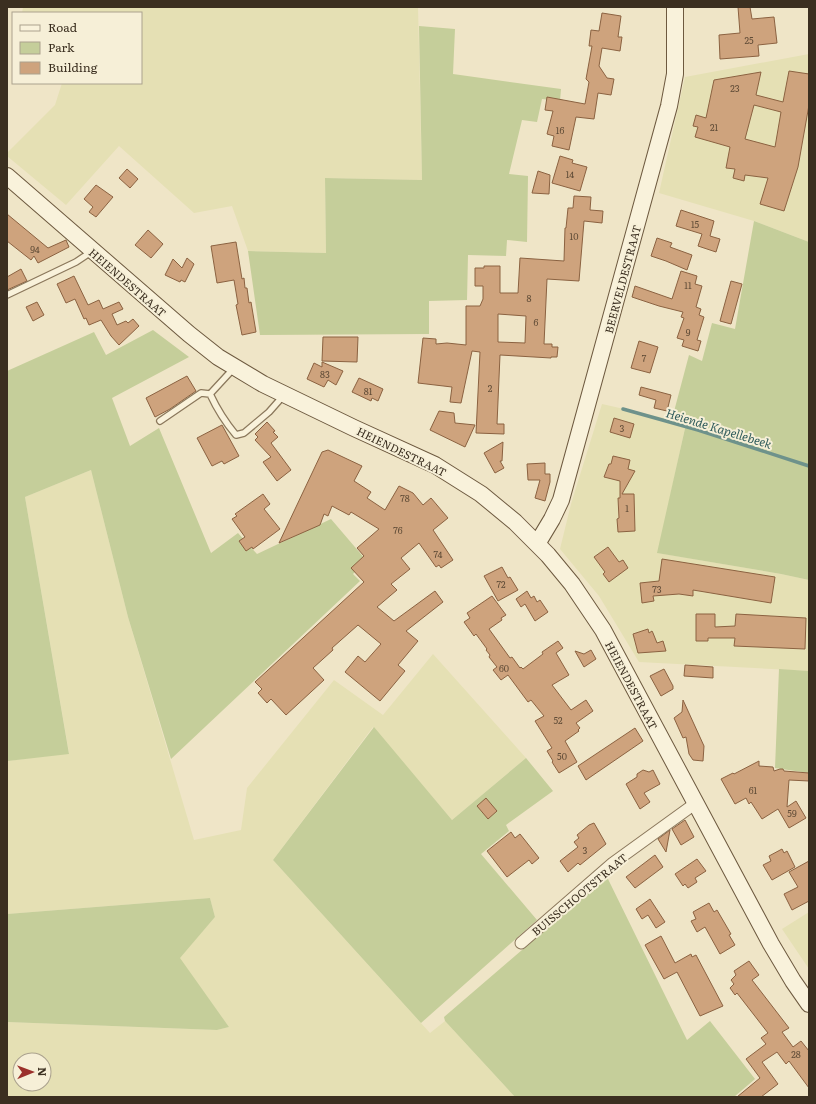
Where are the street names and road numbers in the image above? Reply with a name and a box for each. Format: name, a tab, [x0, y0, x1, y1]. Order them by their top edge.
street label: BEERVELDESTRAAT	[600, 223, 644, 335]
street label: HEIENDESTRAAT	[86, 244, 170, 320]
street label: HEIENDESTRAAT	[354, 422, 450, 480]
street label: HEIENDESTRAAT	[602, 638, 662, 732]
street label: BUISSCHOOTSTRAAT	[528, 849, 630, 939]

